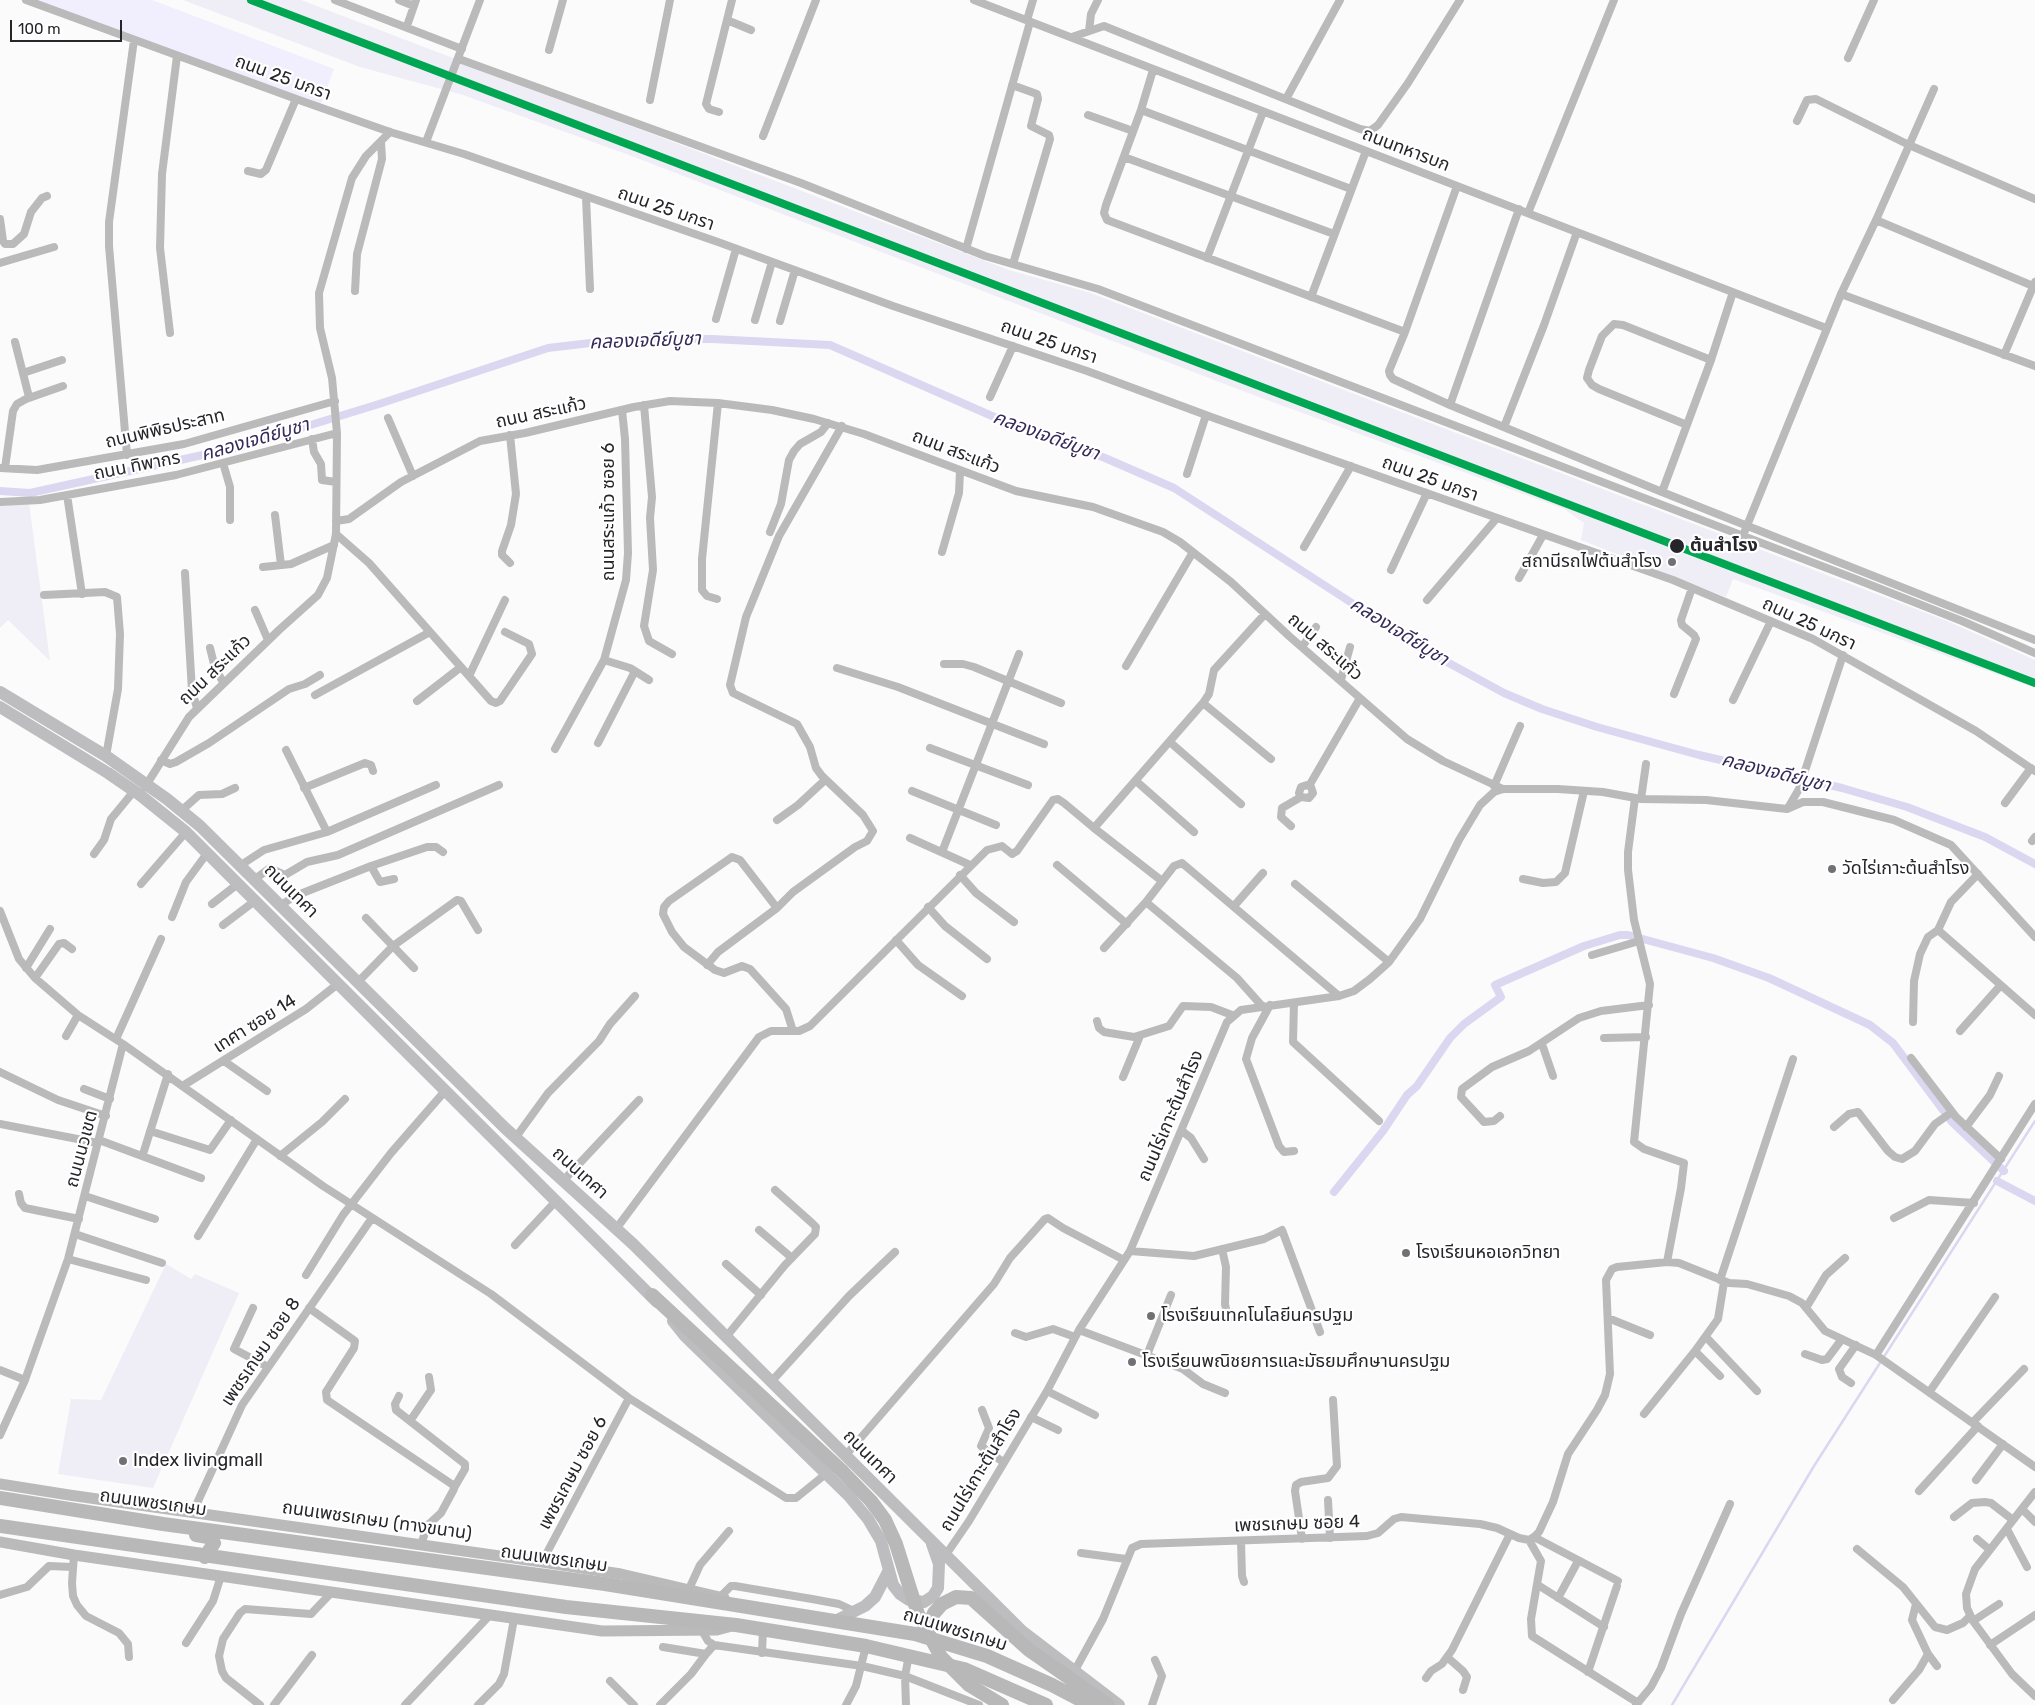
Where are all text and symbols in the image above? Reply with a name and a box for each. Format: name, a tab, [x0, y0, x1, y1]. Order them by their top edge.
scale bar	[12, 10, 125, 42]
text: 100 m	[18, 20, 60, 38]
street label: ถนน 25 มกรา	[232, 51, 334, 105]
street label: ถนนทหารบก	[1359, 123, 1453, 177]
street label: ถนน 25 มกรา	[615, 182, 717, 236]
street label: ถนน 25 มกรา	[998, 315, 1100, 369]
water label: คลองเจดีย์บูชา	[589, 328, 701, 354]
street label: ถนน สระแก้ว	[494, 393, 588, 433]
street label: ถนนพิพิธประสาท	[103, 405, 227, 453]
water label: คลองเจดีย์บูชา	[990, 406, 1102, 466]
water label: คลองเจดีย์บูชา	[198, 414, 312, 466]
street label: ถนน สระแก้ว	[909, 425, 1003, 479]
street label: ถนนสระแก้ว ซอย 6	[598, 443, 620, 581]
street label: ถนน ทิพากร	[92, 447, 182, 485]
street label: ถนน 25 มกรา	[1379, 452, 1481, 506]
place label: ต้นสำโรง	[1690, 535, 1758, 557]
marker: ต้นสำโรง	[1668, 537, 1686, 555]
place label: สถานีรถไฟต้นสำโรง	[1522, 551, 1662, 573]
marker: สถานีรถไฟต้นสำโรง	[1666, 556, 1678, 568]
water label: คลองเจดีย์บูชา	[1346, 593, 1452, 671]
street label: ถนน 25 มกรา	[1759, 593, 1859, 655]
street label: ถนน สระแก้ว	[1283, 609, 1367, 685]
street label: ถนน สระแก้ว	[174, 630, 256, 710]
water label: คลองเจดีย์บูชา	[1719, 748, 1833, 798]
place label: วัดไร่เกาะต้นสำโรง	[1842, 858, 1969, 880]
street label: ถนนเทศา	[259, 859, 323, 923]
marker: วัดไร่เกาะต้นสำโรง	[1826, 863, 1838, 875]
street label: เทศา ซอย 14	[210, 990, 300, 1058]
street label: ถนนไร่เกาะต้นสำโรง	[1134, 1047, 1208, 1185]
street label: ถนนนวเขต	[61, 1108, 103, 1190]
street label: ถนนเทศา	[548, 1142, 612, 1204]
place label: โรงเรียนหอเอกวิทยา	[1416, 1242, 1560, 1264]
marker: โรงเรียนหอเอกวิทยา	[1400, 1247, 1412, 1259]
street label: เพชรเกษม ซอย 8	[217, 1294, 305, 1410]
place label: โรงเรียนเทคโนโลยีนครปฐม	[1161, 1305, 1353, 1327]
marker: โรงเรียนเทคโนโลยีนครปฐม	[1145, 1310, 1157, 1322]
place label: โรงเรียนพณิชยการและมัธยมศึกษานครปฐม	[1142, 1351, 1450, 1373]
marker: โรงเรียนพณิชยการและมัธยมศึกษานครปฐม	[1126, 1356, 1138, 1368]
street label: ถนนไร่เกาะต้นสำโรง	[936, 1404, 1026, 1536]
street label: เพชรเกษม ซอย 6	[534, 1413, 612, 1533]
street label: ถนนเทศา	[838, 1425, 902, 1489]
place label: Index livingmall	[133, 1450, 263, 1472]
marker: Index livingmall	[117, 1455, 129, 1467]
street label: ถนนเพชรเกษม	[98, 1485, 208, 1521]
street label: ถนนเพชรเกษม (ทางขนาน)	[281, 1497, 473, 1545]
street label: เพชรเกษม ซอย 4	[1234, 1511, 1360, 1537]
street label: ถนนเพชรเกษม	[499, 1541, 609, 1577]
street label: ถนนเพชรเกษม	[900, 1604, 1010, 1656]

